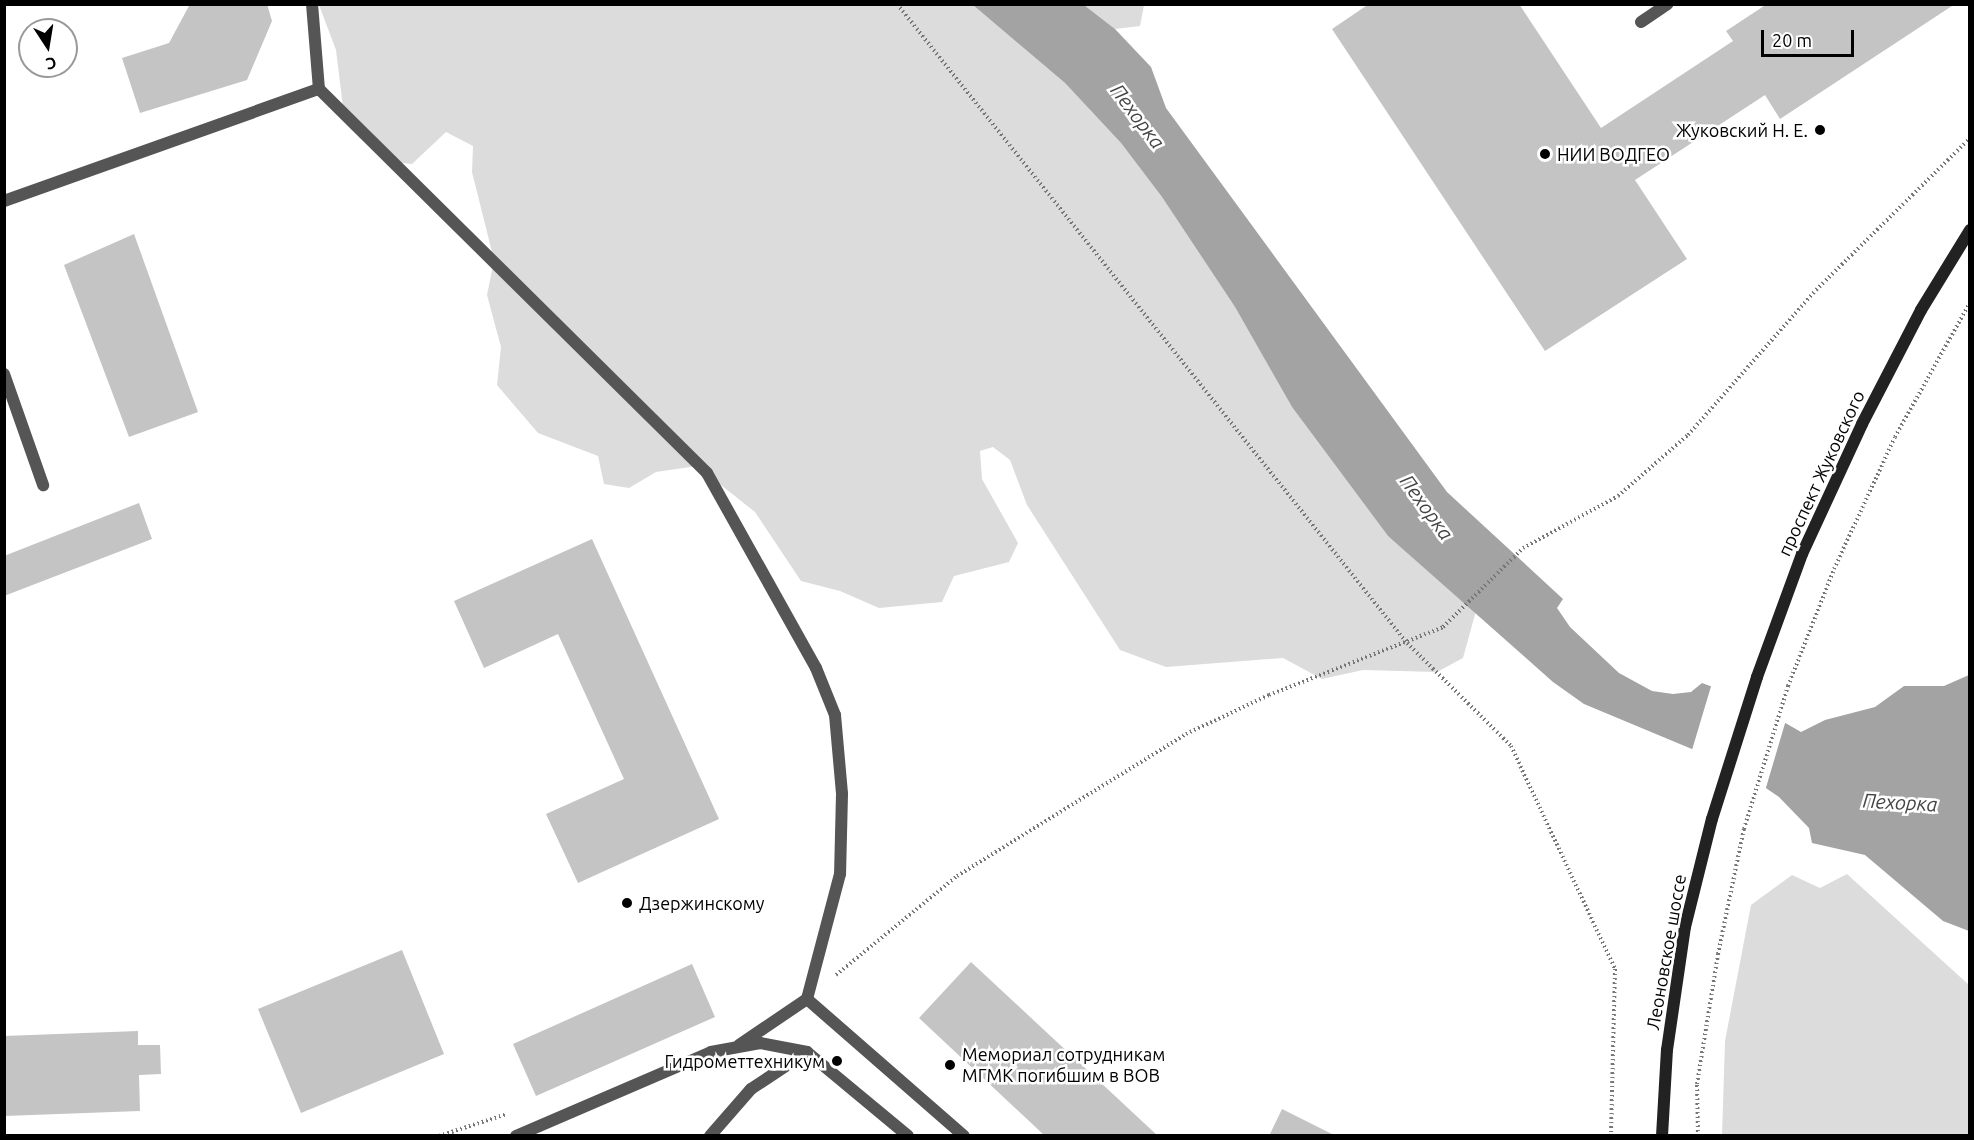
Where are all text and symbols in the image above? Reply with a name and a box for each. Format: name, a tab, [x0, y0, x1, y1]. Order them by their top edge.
north arrow	[18, 18, 78, 78]
scale bar	[1764, 18, 1857, 56]
text: 20 m	[1772, 30, 1812, 50]
text: С	[44, 54, 58, 74]
water label: Пехорка	[1106, 79, 1170, 153]
place label: Жуковский Н. Е.	[1676, 119, 1808, 141]
marker: Жуковский Н. Е.	[1813, 123, 1827, 137]
place label: НИИ ВОДГЕО	[1557, 143, 1670, 165]
marker: НИИ ВОДГЕО	[1538, 147, 1552, 161]
street label: проспект Жуковского	[1773, 387, 1869, 559]
water label: Пехорка	[1395, 470, 1459, 544]
water label: Пехорка	[1862, 788, 1938, 816]
street label: Леоновское шоссе	[1642, 873, 1690, 1031]
place label: Дзержинскому	[639, 892, 765, 914]
marker: Дзержинскому	[620, 896, 634, 910]
place label: Мемориал сотрудникам МГМК погибшим в ВОВ	[962, 1044, 1165, 1086]
place label: Гидрометтехникум	[665, 1050, 825, 1072]
marker: Гидрометтехникум	[830, 1054, 844, 1068]
marker: Мемориал сотрудникам МГМК погибшим в ВОВ	[943, 1058, 957, 1072]

